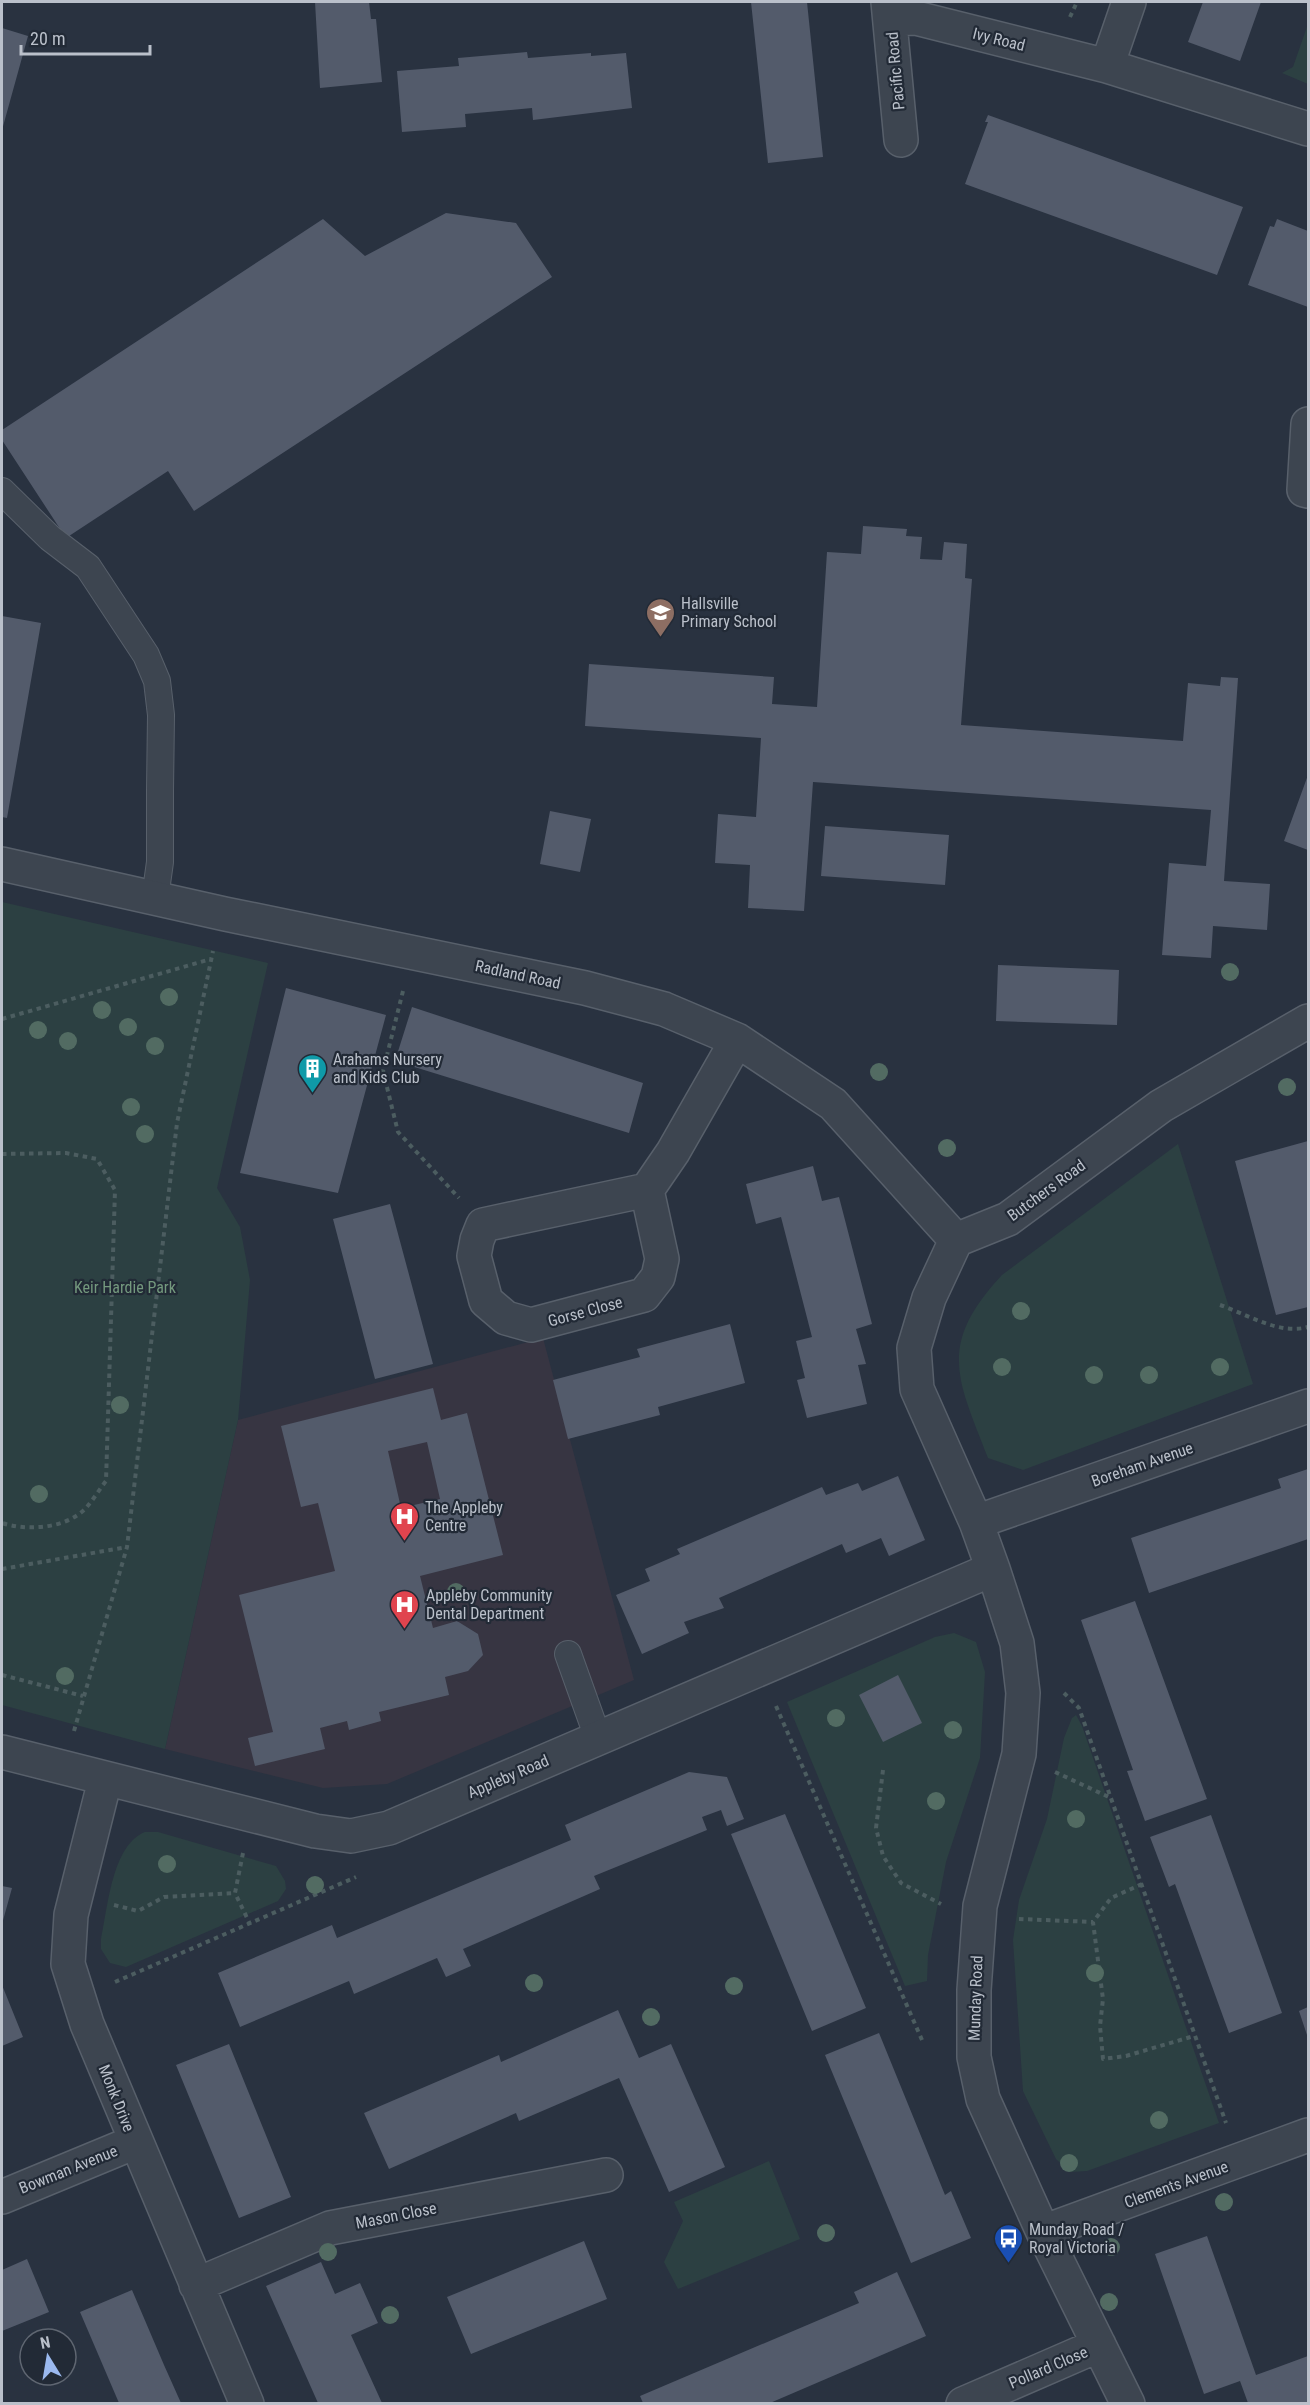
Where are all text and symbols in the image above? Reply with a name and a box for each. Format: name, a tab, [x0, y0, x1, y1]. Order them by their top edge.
scale bar	[21, 18, 150, 56]
street label: Ivy Road	[971, 24, 1027, 55]
text: 20 m	[30, 28, 65, 49]
street label: Pacific Road	[883, 31, 908, 111]
place label: Hallsville Primary School	[681, 594, 777, 631]
school or university icon: Hallsville Primary School	[644, 596, 676, 638]
street label: Radland Road	[473, 956, 562, 993]
place label: Arahams Nursery and Kids Club	[333, 1050, 442, 1087]
building icon: Arahams Nursery and Kids Club	[296, 1052, 328, 1094]
street label: Butchers Road	[1004, 1156, 1089, 1225]
park label: Keir Hardie Park	[74, 1278, 177, 1297]
street label: Gorse Close	[546, 1292, 624, 1331]
street label: Boreham Avenue	[1089, 1438, 1195, 1491]
place label: The Appleby Centre	[425, 1498, 503, 1535]
hospital icon: The Appleby Centre	[388, 1500, 420, 1542]
place label: Appleby Community Dental Department	[426, 1586, 552, 1623]
hospital icon: Appleby Community Dental Department	[389, 1588, 421, 1630]
street label: Appleby Road	[465, 1751, 552, 1802]
street label: Munday Road	[965, 1955, 986, 2041]
street label: Monk Drive	[94, 2062, 139, 2135]
street label: Bowman Avenue	[16, 2141, 120, 2198]
street label: Clements Avenue	[1122, 2157, 1231, 2212]
street label: Mason Close	[354, 2198, 438, 2233]
place label: Munday Road / Royal Victoria	[1029, 2220, 1124, 2257]
bus stop icon: Munday Road / Royal Victoria	[992, 2222, 1024, 2264]
north arrow	[18, 2327, 78, 2387]
text: N	[39, 2333, 52, 2353]
street label: Pollard Close	[1006, 2342, 1090, 2393]

